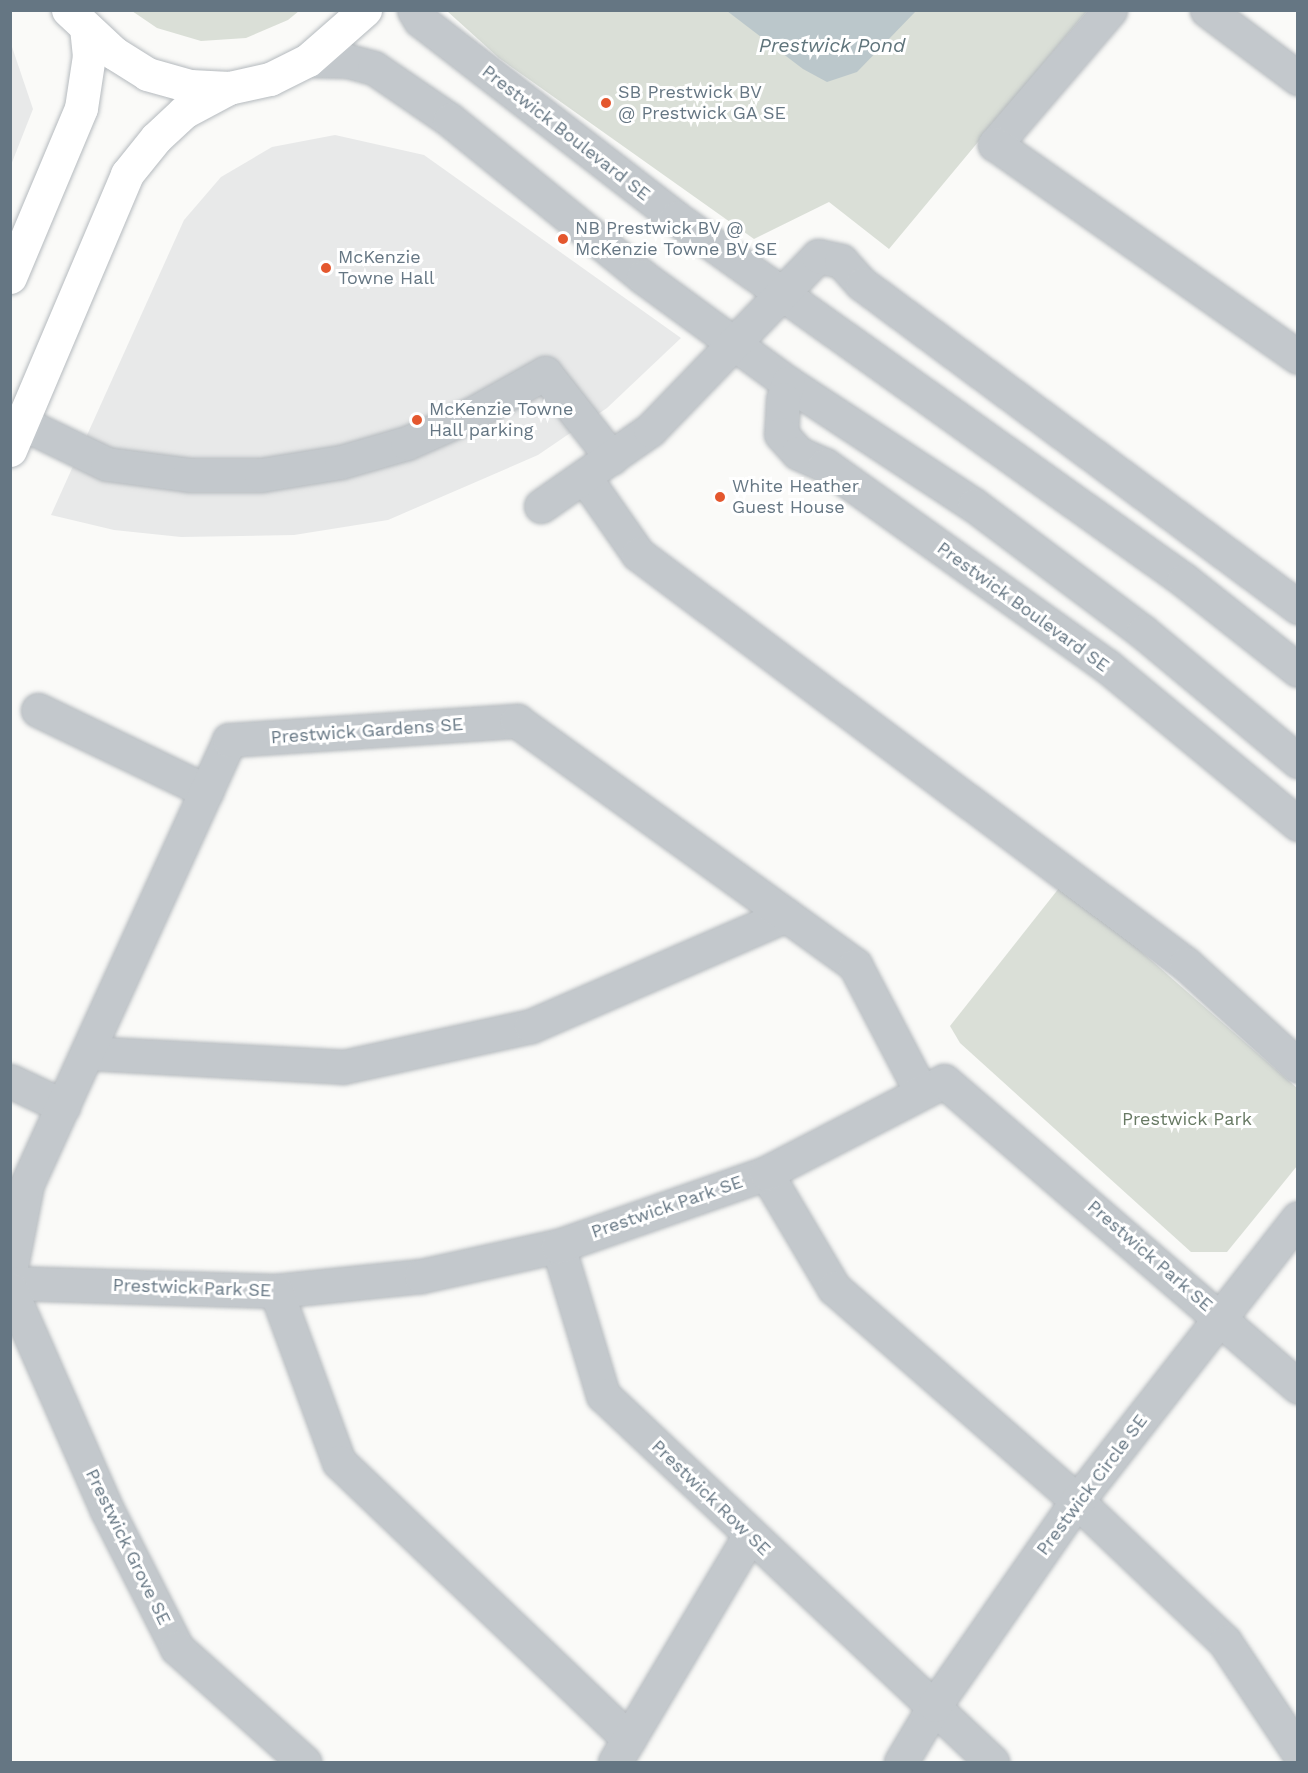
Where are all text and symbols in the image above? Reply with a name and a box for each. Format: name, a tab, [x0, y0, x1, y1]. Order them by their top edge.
water label: Prestwick Pond	[759, 33, 905, 57]
street label: Prestwick Boulevard SE	[477, 61, 655, 205]
place label: SB Prestwick BV @ Prestwick GA SE	[618, 82, 787, 124]
marker: SB Prestwick BV @ Prestwick GA SE	[599, 96, 613, 110]
place label: NB Prestwick BV @ McKenzie Towne BV SE	[575, 218, 778, 260]
marker: NB Prestwick BV @ McKenzie Towne BV SE	[556, 232, 570, 246]
place label: McKenzie Towne Hall	[338, 247, 434, 290]
marker: McKenzie Towne Hall	[319, 261, 333, 275]
place label: McKenzie Towne Hall parking	[429, 399, 574, 442]
marker: McKenzie Towne Hall parking	[410, 413, 424, 427]
place label: White Heather Guest House	[732, 476, 859, 518]
marker: White Heather Guest House	[713, 490, 727, 504]
street label: Prestwick Boulevard SE	[933, 537, 1113, 677]
street label: Prestwick Gardens SE	[270, 713, 464, 749]
park label: Prestwick Park	[1122, 1108, 1252, 1130]
street label: Prestwick Park SE	[588, 1171, 746, 1243]
street label: Prestwick Park SE	[1083, 1195, 1217, 1317]
street label: Prestwick Park SE	[112, 1274, 272, 1302]
street label: Prestwick Circle SE	[1032, 1410, 1152, 1560]
street label: Prestwick Row SE	[647, 1435, 775, 1561]
street label: Prestwick Grove SE	[81, 1465, 175, 1629]

